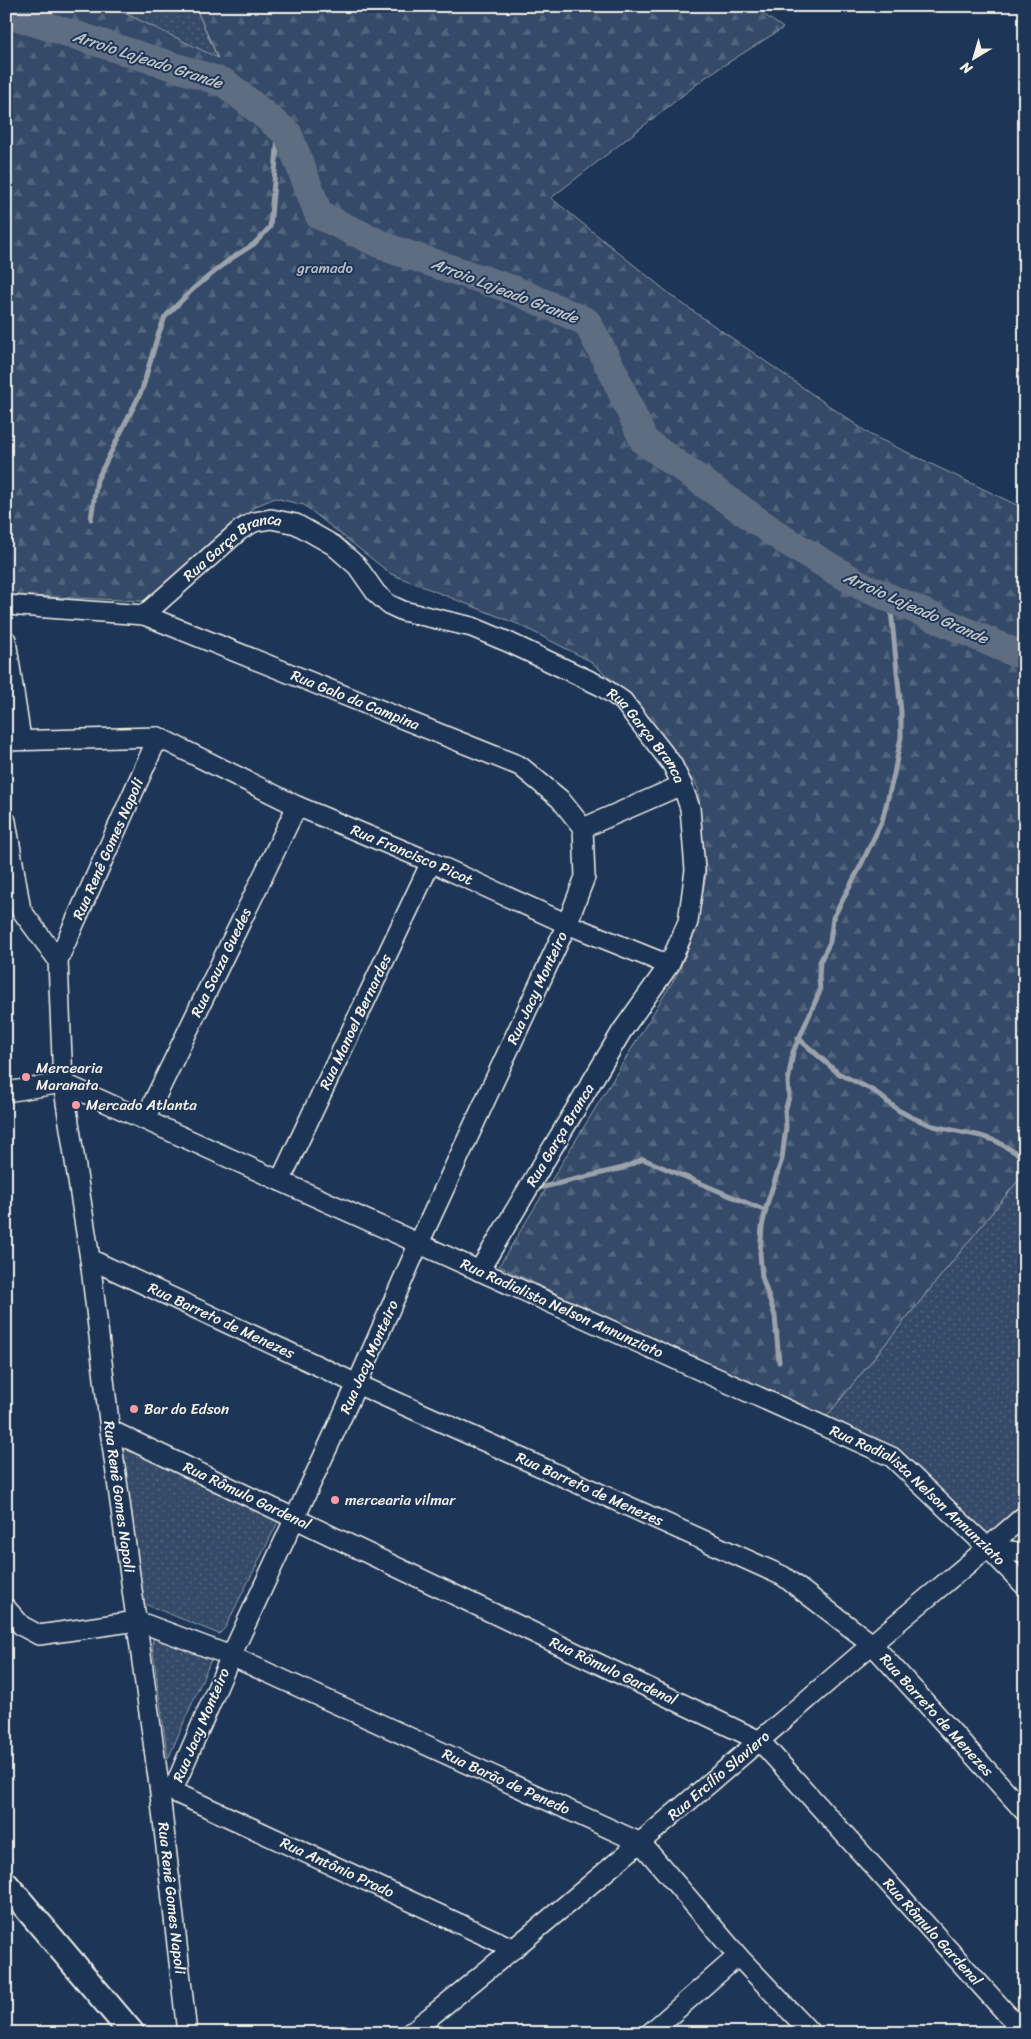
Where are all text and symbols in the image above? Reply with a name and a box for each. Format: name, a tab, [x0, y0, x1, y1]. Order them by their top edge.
water label: Arroio Lajeado Grande	[69, 21, 228, 98]
north arrow	[948, 32, 998, 82]
text: N	[955, 55, 979, 81]
water label: Arroio Lajeado Grande	[426, 249, 585, 333]
park label: gramado	[296, 255, 353, 281]
street label: Rua Garça Branca	[177, 506, 285, 588]
water label: Arroio Lajeado Grande	[838, 562, 995, 653]
street label: Rua Galo da Campina	[287, 662, 424, 738]
street label: Rua Garça Branca	[601, 681, 693, 788]
street label: Rua Renê Gomes Napoli	[65, 773, 151, 924]
street label: Rua Francisco Picot	[347, 817, 478, 893]
street label: Rua Souza Guedes	[183, 903, 259, 1022]
street label: Rua Jacy Monteiro	[499, 927, 575, 1049]
street label: Rua Manoel Bernardes	[312, 950, 399, 1094]
place label: Mercearia Maranata	[36, 1055, 103, 1098]
marker: Mercearia Maranata	[20, 1071, 32, 1083]
street label: Rua Garça Branca	[519, 1078, 602, 1192]
place label: Mercado Atlanta	[86, 1092, 197, 1118]
marker: Mercado Atlanta	[70, 1099, 82, 1111]
street label: Rua Radialista Nelson Annunziato	[456, 1251, 668, 1365]
street label: Rua Barreto de Menezes	[144, 1275, 299, 1366]
street label: Rua Jacy Monteiro	[332, 1295, 406, 1418]
place label: Bar do Edson	[144, 1396, 229, 1422]
marker: Bar do Edson	[128, 1403, 140, 1415]
street label: Rua Radialista Nelson Annunziato	[825, 1418, 1012, 1572]
street label: Rua Renê Gomes Napoli	[96, 1419, 143, 1575]
street label: Rua Barreto de Menezes	[512, 1444, 668, 1534]
street label: Rua Rômulo Gardenal	[179, 1454, 316, 1538]
place label: mercearia vilmar	[345, 1487, 456, 1513]
marker: mercearia vilmar	[329, 1494, 341, 1506]
street label: Rua Rômulo Gardenal	[545, 1629, 682, 1713]
street label: Rua Barreto de Menezes	[873, 1647, 1000, 1783]
street label: Rua Jacy Monteiro	[165, 1663, 237, 1786]
street label: Rua Ercílio Slaviero	[661, 1724, 776, 1827]
street label: Rua Barão de Penedo	[438, 1741, 575, 1822]
street label: Rua Renê Gomes Napoli	[150, 1821, 193, 1976]
street label: Rua Antônio Prado	[276, 1830, 399, 1905]
street label: Rua Rômulo Gardenal	[876, 1872, 989, 1993]

